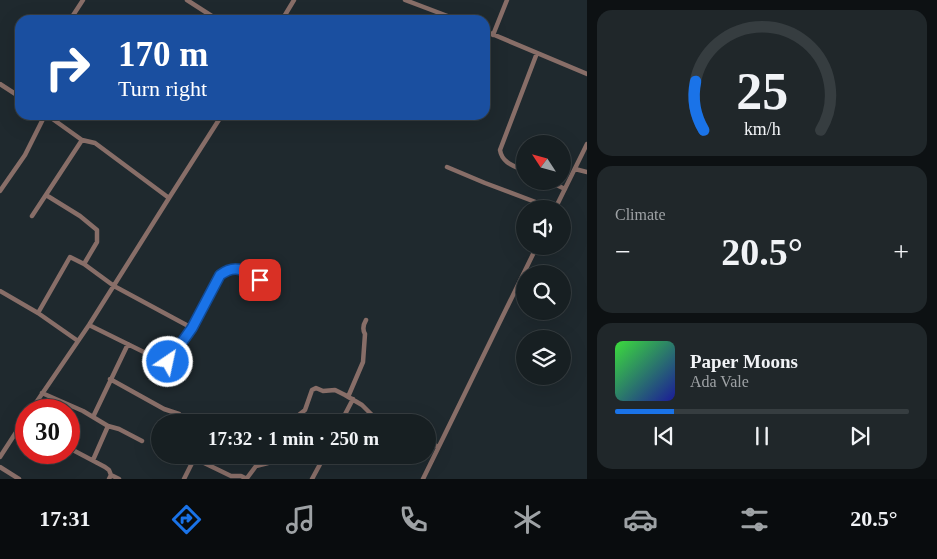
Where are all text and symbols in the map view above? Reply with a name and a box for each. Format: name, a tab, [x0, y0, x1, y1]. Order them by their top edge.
icon: right	[35, 35, 100, 100]
text: 170 m	[118, 35, 208, 74]
text: 25	[736, 63, 788, 120]
text: Turn right	[118, 76, 207, 101]
text: km/h	[744, 119, 780, 139]
north arrow	[516, 135, 571, 190]
map controls	[516, 135, 571, 385]
button: sound	[516, 200, 571, 255]
text: Climate	[615, 206, 666, 223]
text: 20.5°	[721, 231, 803, 273]
text: −	[615, 236, 631, 267]
text: +	[893, 236, 909, 267]
pin	[239, 259, 281, 301]
button: search	[516, 265, 571, 320]
icon: arrive	[246, 266, 274, 294]
button: layers	[516, 330, 571, 385]
position arrow	[141, 335, 193, 387]
text: Paper Moons	[690, 351, 798, 372]
text: Ada Vale	[690, 373, 749, 390]
speed limit sign: 30	[15, 399, 80, 464]
icon: previous	[650, 422, 678, 450]
icon: pause	[748, 422, 776, 450]
icon: next	[846, 422, 874, 450]
text: 17:32 · 1 min · 250 m	[208, 428, 379, 449]
icon: directions	[169, 502, 204, 537]
icon: music	[283, 502, 318, 537]
icon: phone	[396, 502, 431, 537]
icon: climate	[510, 502, 545, 537]
icon: car	[623, 502, 658, 537]
icon: filters	[737, 502, 772, 537]
text: 17:31	[39, 506, 91, 531]
text: 20.5°	[850, 506, 898, 531]

